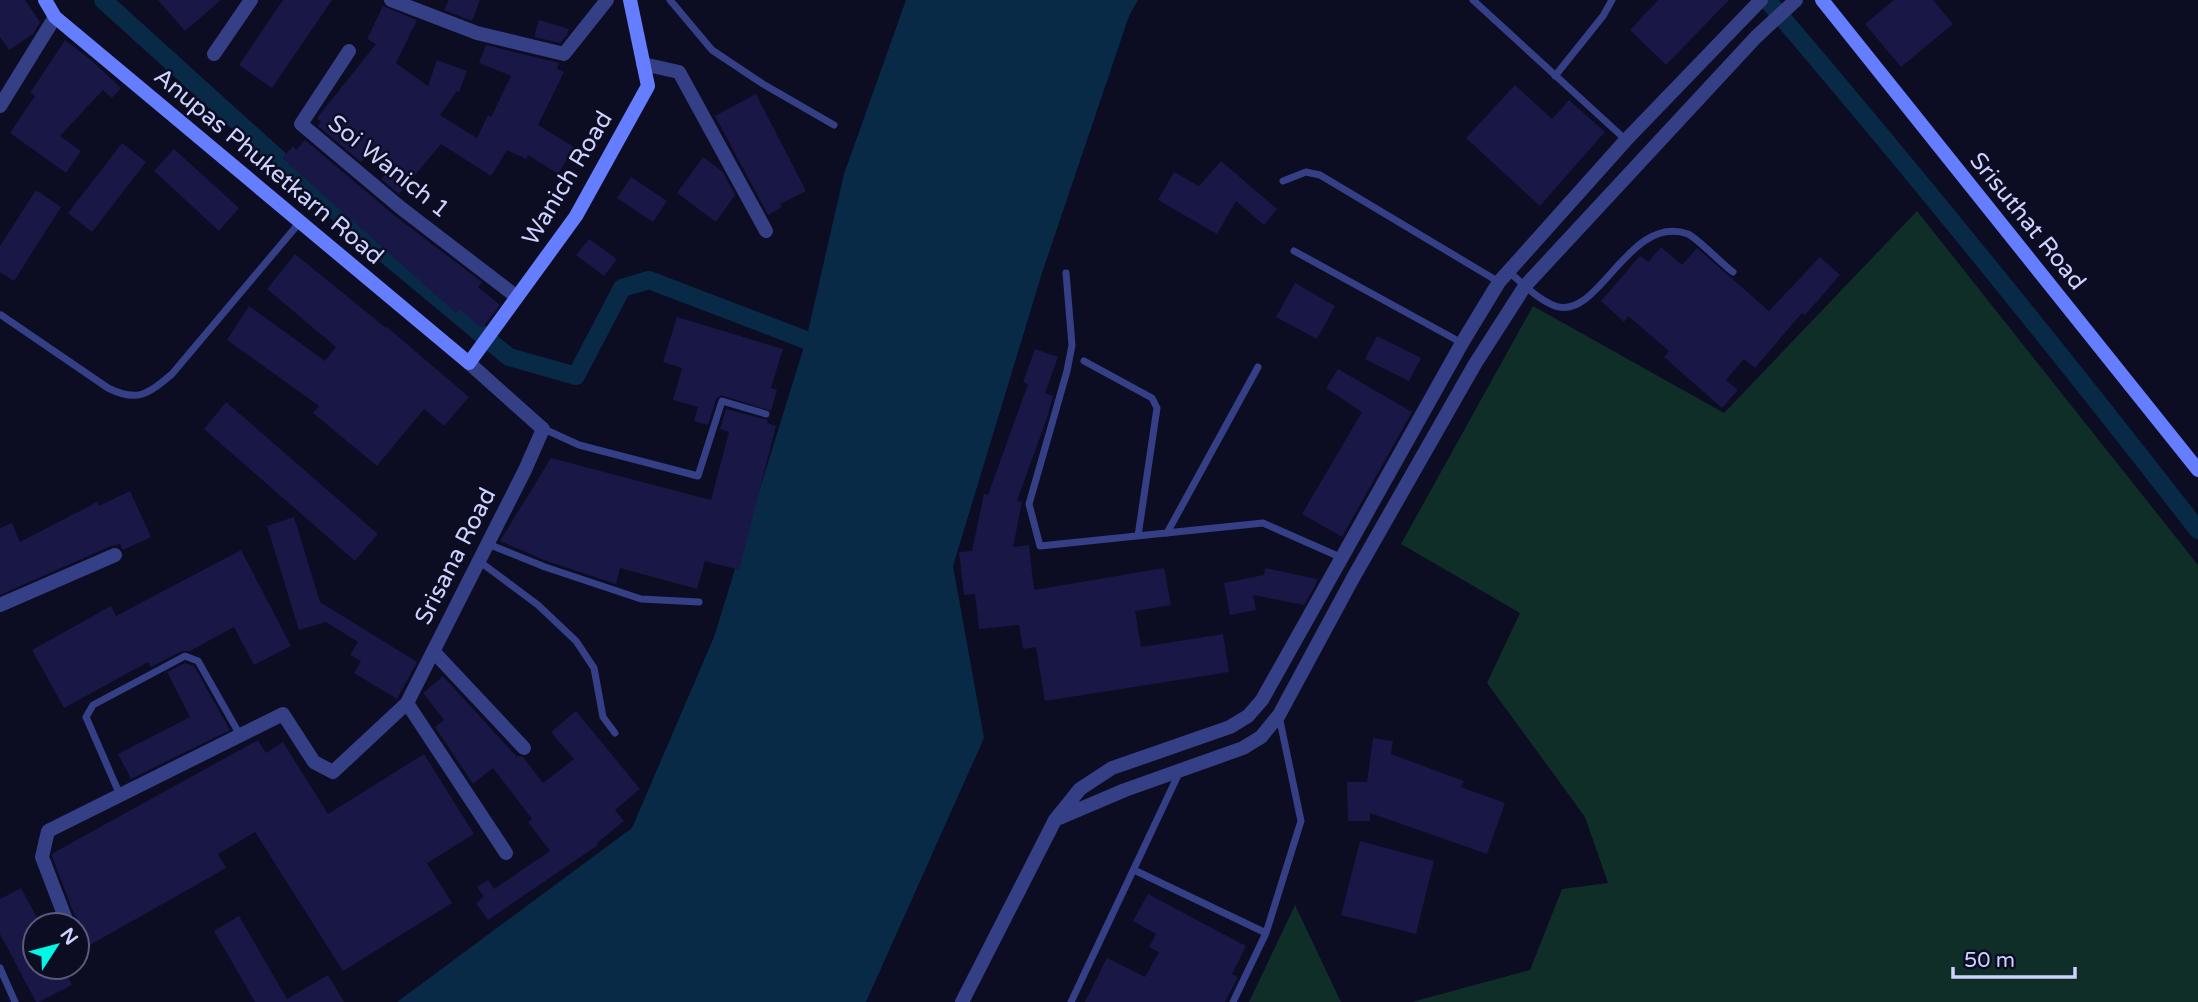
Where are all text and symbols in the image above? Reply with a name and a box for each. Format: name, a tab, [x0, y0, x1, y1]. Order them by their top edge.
street label: Anupas Phuketkarn Road	[148, 62, 389, 271]
street label: Wanich Road	[516, 106, 619, 251]
street label: Soi Wanich 1	[322, 109, 455, 224]
street label: Srisuthat Road	[1963, 147, 2092, 296]
street label: Srisana Road	[409, 483, 502, 629]
north arrow	[21, 911, 91, 981]
text: N	[56, 924, 82, 949]
scale bar	[1953, 936, 2076, 980]
text: 50 m	[1964, 948, 2015, 973]

